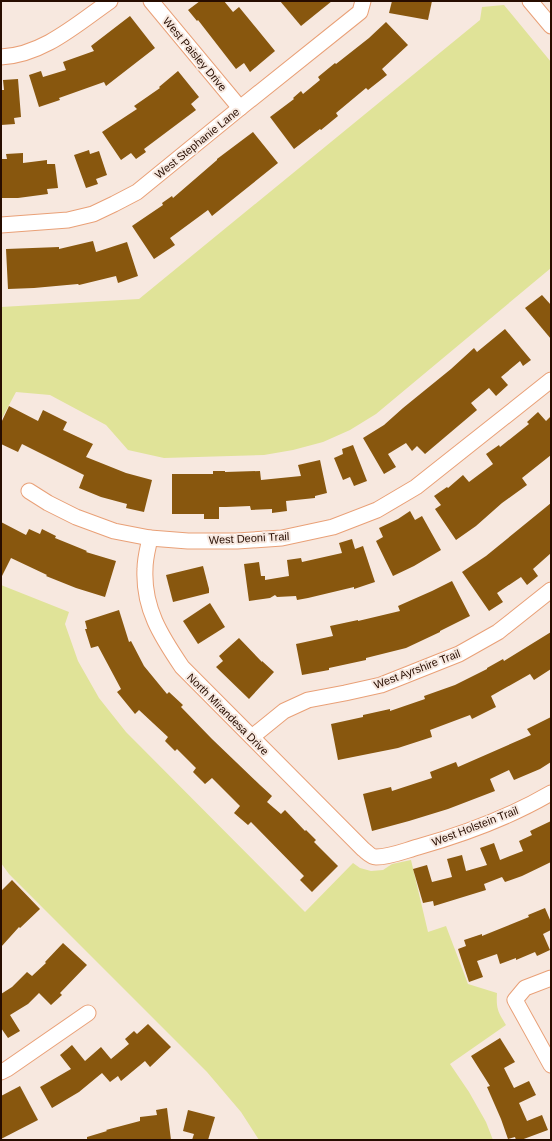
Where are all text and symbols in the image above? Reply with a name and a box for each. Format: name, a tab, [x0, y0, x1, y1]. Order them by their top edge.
street label: West Paisley Drive	[161, 15, 229, 93]
street label: West Stephanie Lane	[152, 105, 242, 181]
street label: West Deoni Trail	[208, 530, 290, 546]
street label: West Ayrshire Trail	[372, 647, 462, 691]
street label: North Mirandesa Drive	[185, 671, 271, 757]
street label: West Holstein Trail	[430, 804, 520, 848]

